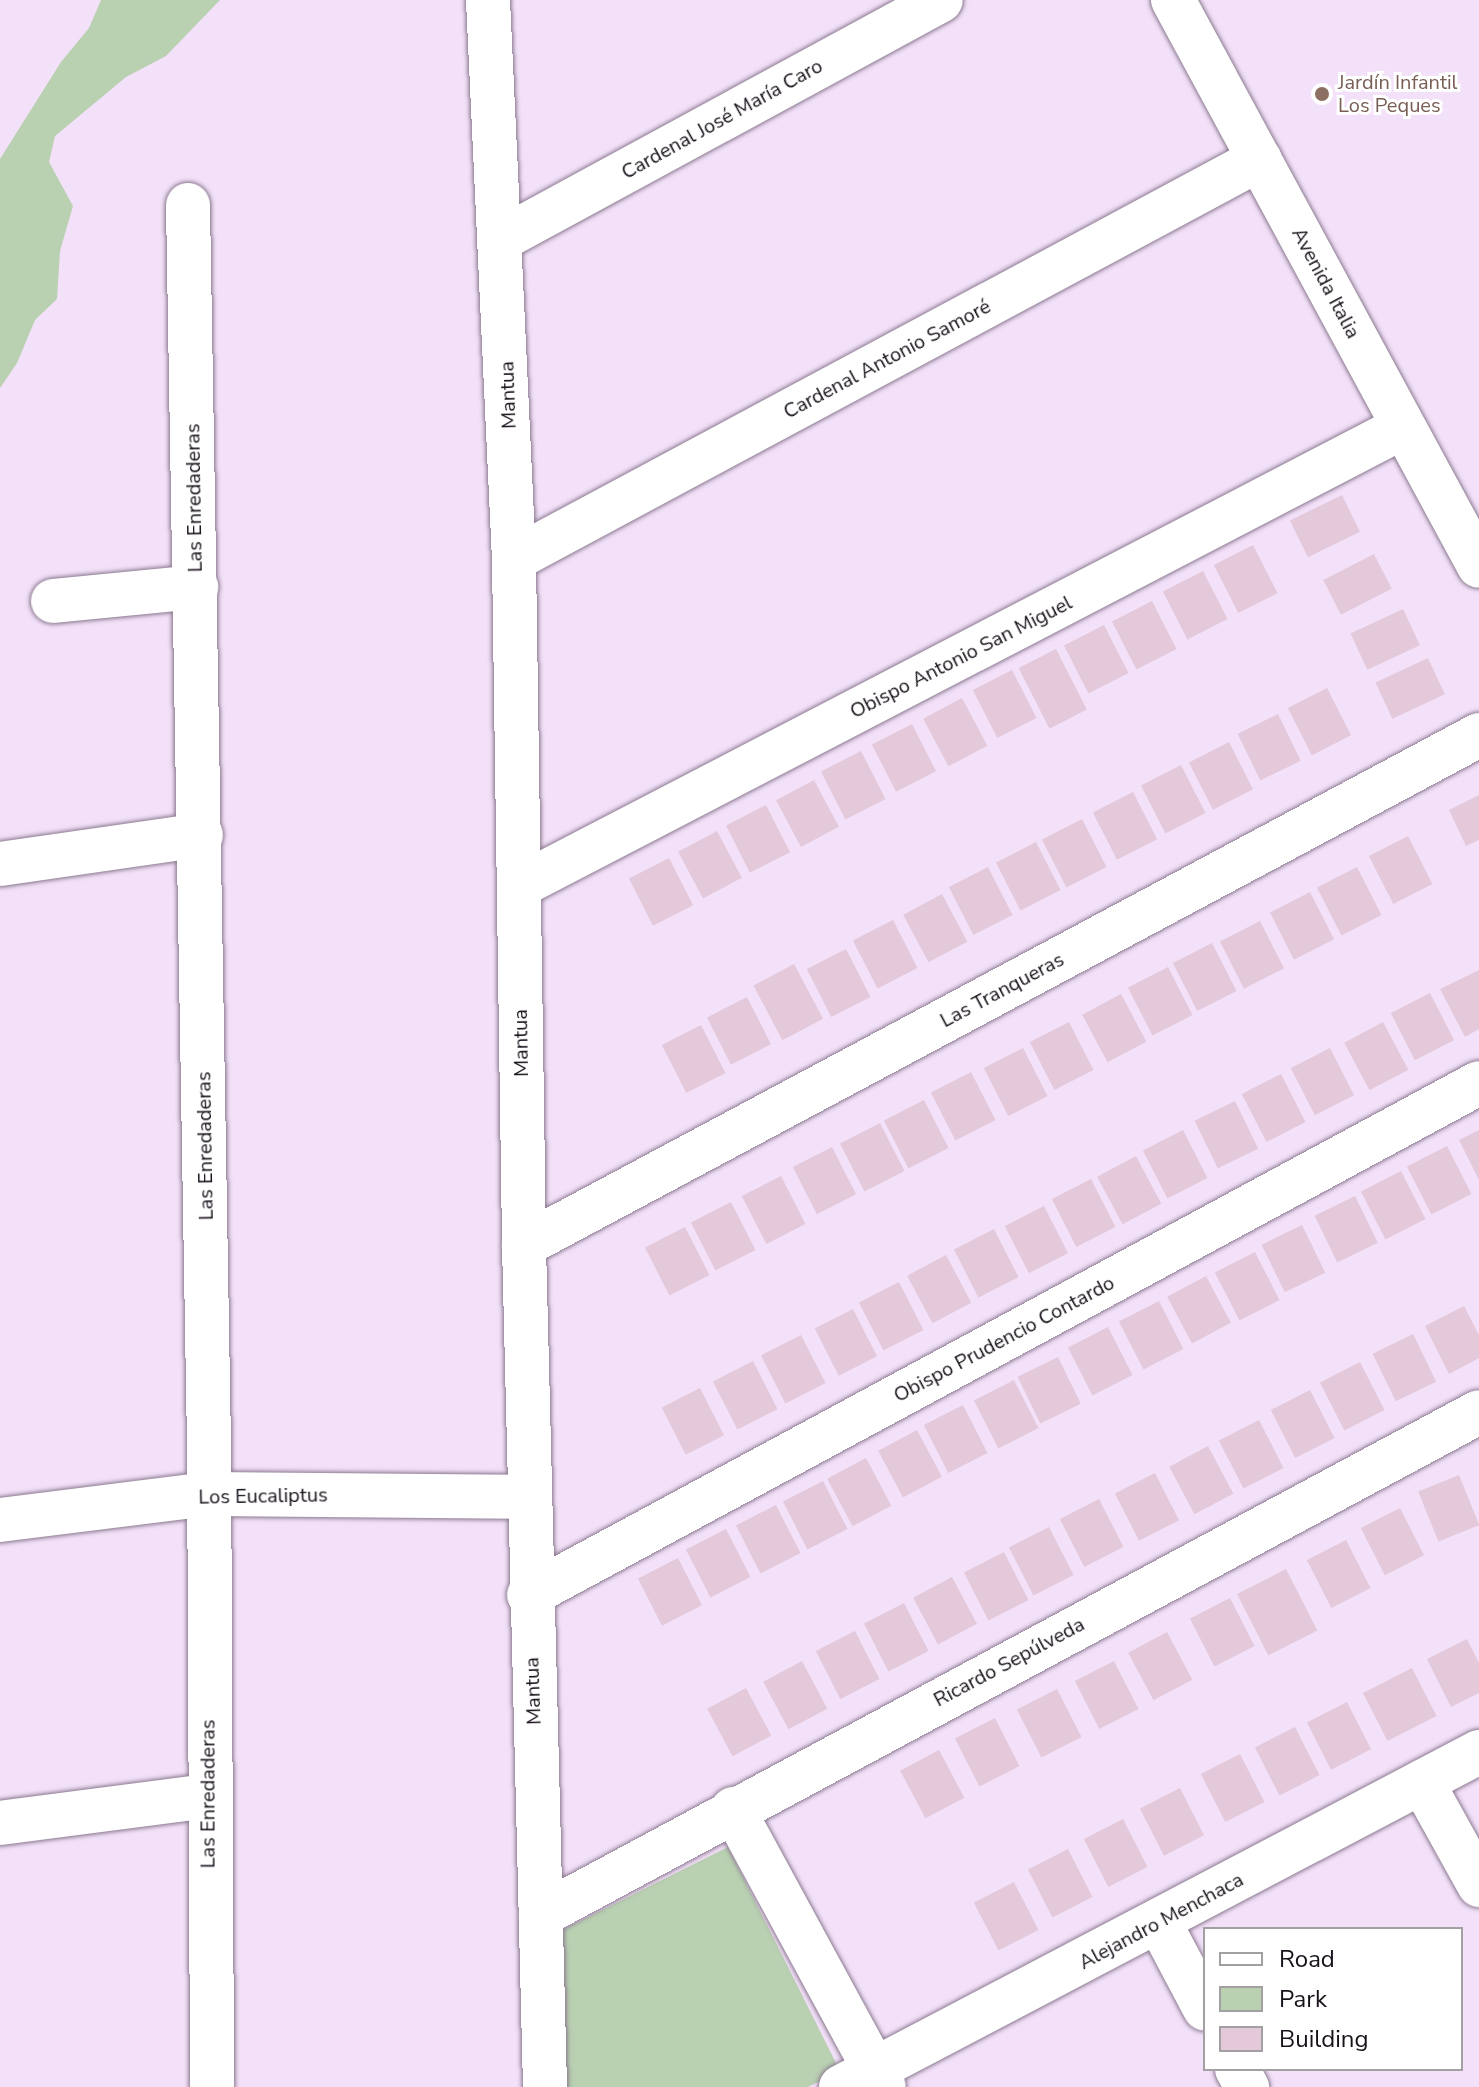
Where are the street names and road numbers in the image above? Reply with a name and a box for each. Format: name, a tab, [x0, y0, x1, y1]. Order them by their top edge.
street label: Cardenal José María Caro	[617, 54, 827, 184]
street label: Avenida Italia	[1287, 223, 1365, 343]
street label: Cardenal Antonio Samoré	[779, 294, 995, 424]
street label: Mantua	[495, 361, 521, 429]
street label: Las Enredaderas	[181, 423, 207, 573]
street label: Obispo Antonio San Miguel	[846, 590, 1076, 724]
street label: Las Tranqueras	[936, 947, 1068, 1033]
street label: Mantua	[508, 1009, 534, 1077]
street label: Las Enredaderas	[192, 1071, 218, 1221]
street label: Obispo Prudencio Contardo	[890, 1271, 1118, 1407]
street label: Los Eucaliptus	[198, 1483, 328, 1509]
street label: Ricardo Sepúlveda	[930, 1612, 1088, 1712]
street label: Mantua	[520, 1657, 546, 1725]
street label: Las Enredaderas	[196, 1720, 220, 1868]
street label: Alejandro Menchaca	[1075, 1868, 1247, 1974]

